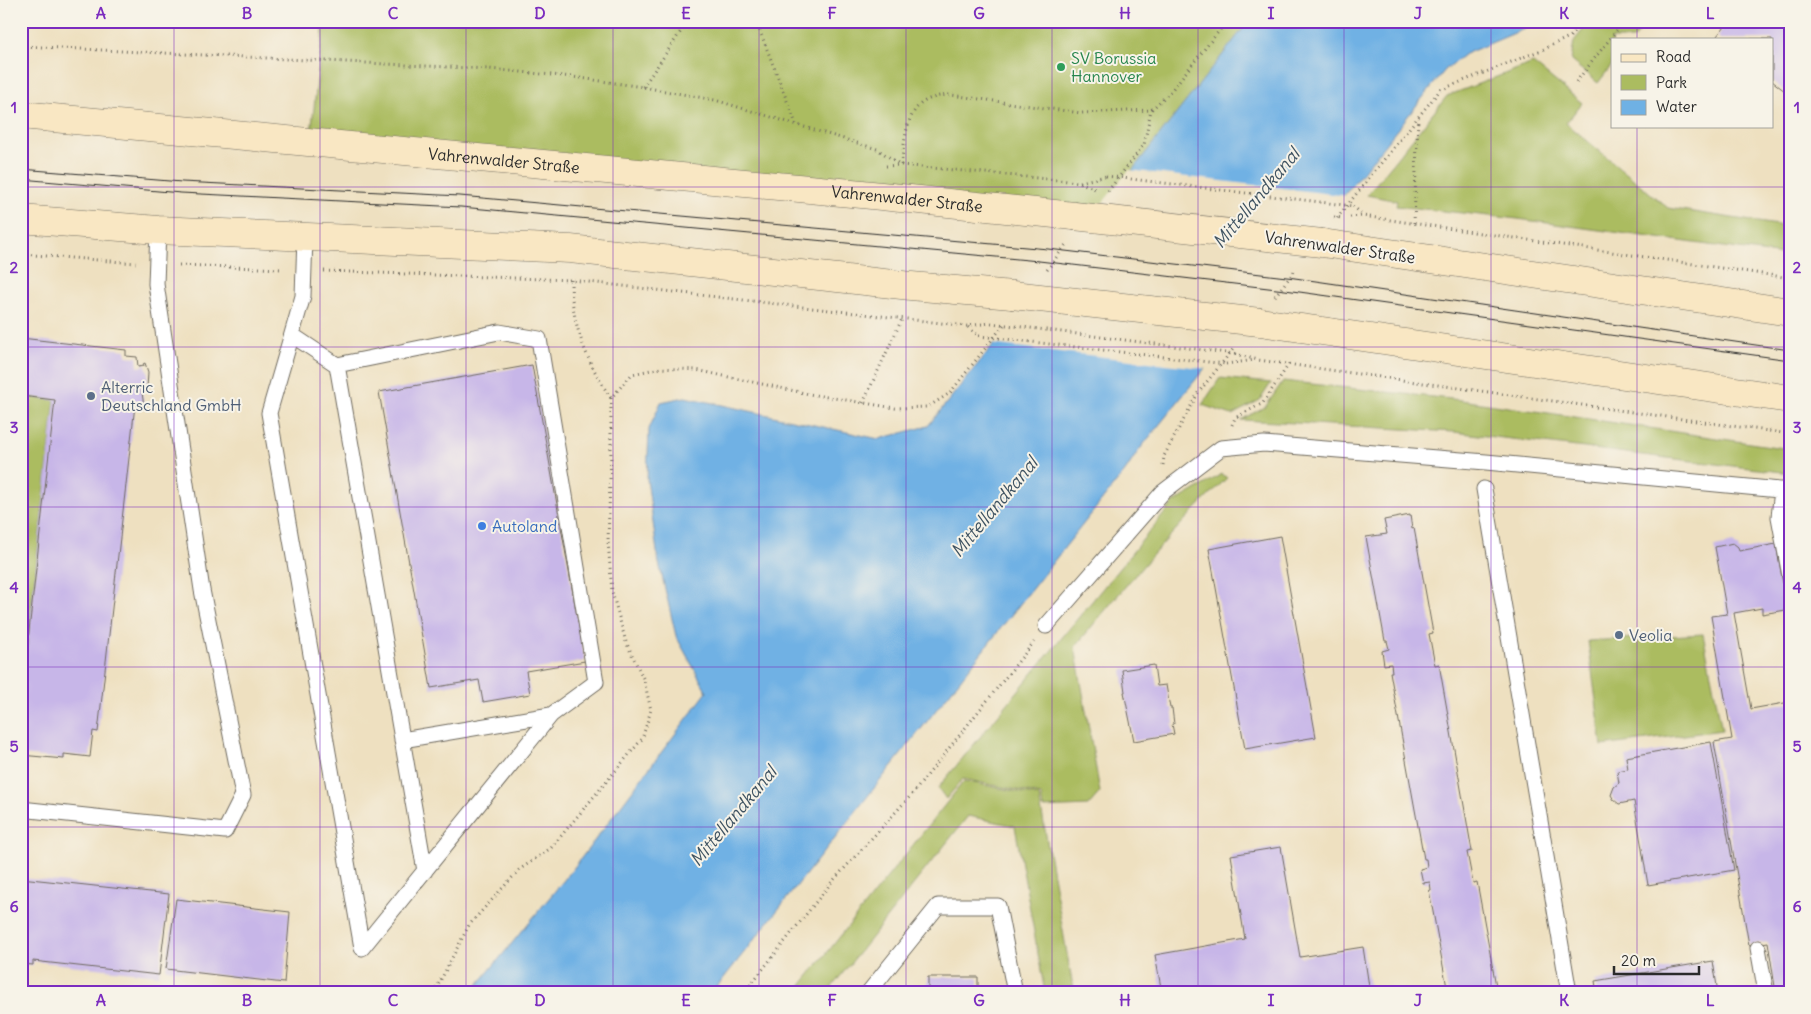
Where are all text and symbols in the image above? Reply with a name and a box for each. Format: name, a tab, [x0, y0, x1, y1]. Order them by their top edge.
text: A	[96, 3, 106, 23]
text: B	[242, 3, 253, 23]
text: C	[388, 3, 399, 23]
text: D	[534, 3, 546, 23]
text: E	[681, 3, 691, 23]
text: F	[827, 3, 837, 23]
text: G	[973, 3, 985, 23]
text: H	[1119, 3, 1131, 23]
text: I	[1268, 3, 1275, 23]
text: J	[1414, 3, 1423, 23]
text: K	[1559, 3, 1569, 23]
text: L	[1706, 3, 1715, 23]
legend	[1611, 38, 1774, 128]
text: Road	[1656, 47, 1691, 66]
place label: SV Borussia Hannover	[1071, 48, 1156, 86]
marker: SV Borussia Hannover	[1055, 61, 1067, 73]
text: Park	[1656, 73, 1687, 92]
text: 1	[11, 97, 17, 117]
text: Water	[1656, 97, 1697, 116]
text: 1	[1794, 97, 1800, 117]
water label: Mittellandkanal	[1207, 141, 1306, 253]
street label: Vahrenwalder Straße	[427, 143, 581, 177]
street label: Vahrenwalder Straße	[830, 181, 984, 216]
street label: Vahrenwalder Straße	[1263, 227, 1417, 267]
text: 2	[10, 257, 19, 277]
text: 2	[1793, 257, 1802, 277]
place label: Alterric Deutschland GmbH	[101, 377, 241, 415]
marker: Alterric Deutschland GmbH	[85, 390, 97, 402]
text: 3	[9, 417, 19, 437]
text: 3	[1792, 417, 1802, 437]
water label: Mittellandkanal	[945, 450, 1044, 562]
place label: Autoland	[492, 516, 557, 536]
marker: Autoland	[476, 520, 488, 532]
text: 4	[9, 577, 19, 597]
text: 4	[1792, 577, 1802, 597]
place label: Veolia	[1629, 625, 1672, 645]
marker: Veolia	[1613, 629, 1625, 641]
text: 5	[9, 736, 19, 756]
text: 5	[1792, 736, 1802, 756]
water label: Mittellandkanal	[684, 759, 783, 871]
text: 6	[9, 896, 19, 916]
text: 6	[1792, 896, 1802, 916]
scale bar	[1614, 944, 1698, 976]
text: 20 m	[1621, 951, 1656, 970]
text: A	[96, 990, 106, 1010]
text: B	[242, 990, 253, 1010]
text: C	[388, 990, 399, 1010]
text: D	[534, 990, 546, 1010]
text: E	[681, 990, 691, 1010]
text: F	[827, 990, 837, 1010]
text: G	[973, 990, 985, 1010]
text: H	[1119, 990, 1131, 1010]
text: I	[1268, 990, 1275, 1010]
text: J	[1414, 990, 1423, 1010]
text: K	[1559, 990, 1569, 1010]
text: L	[1706, 990, 1715, 1010]

